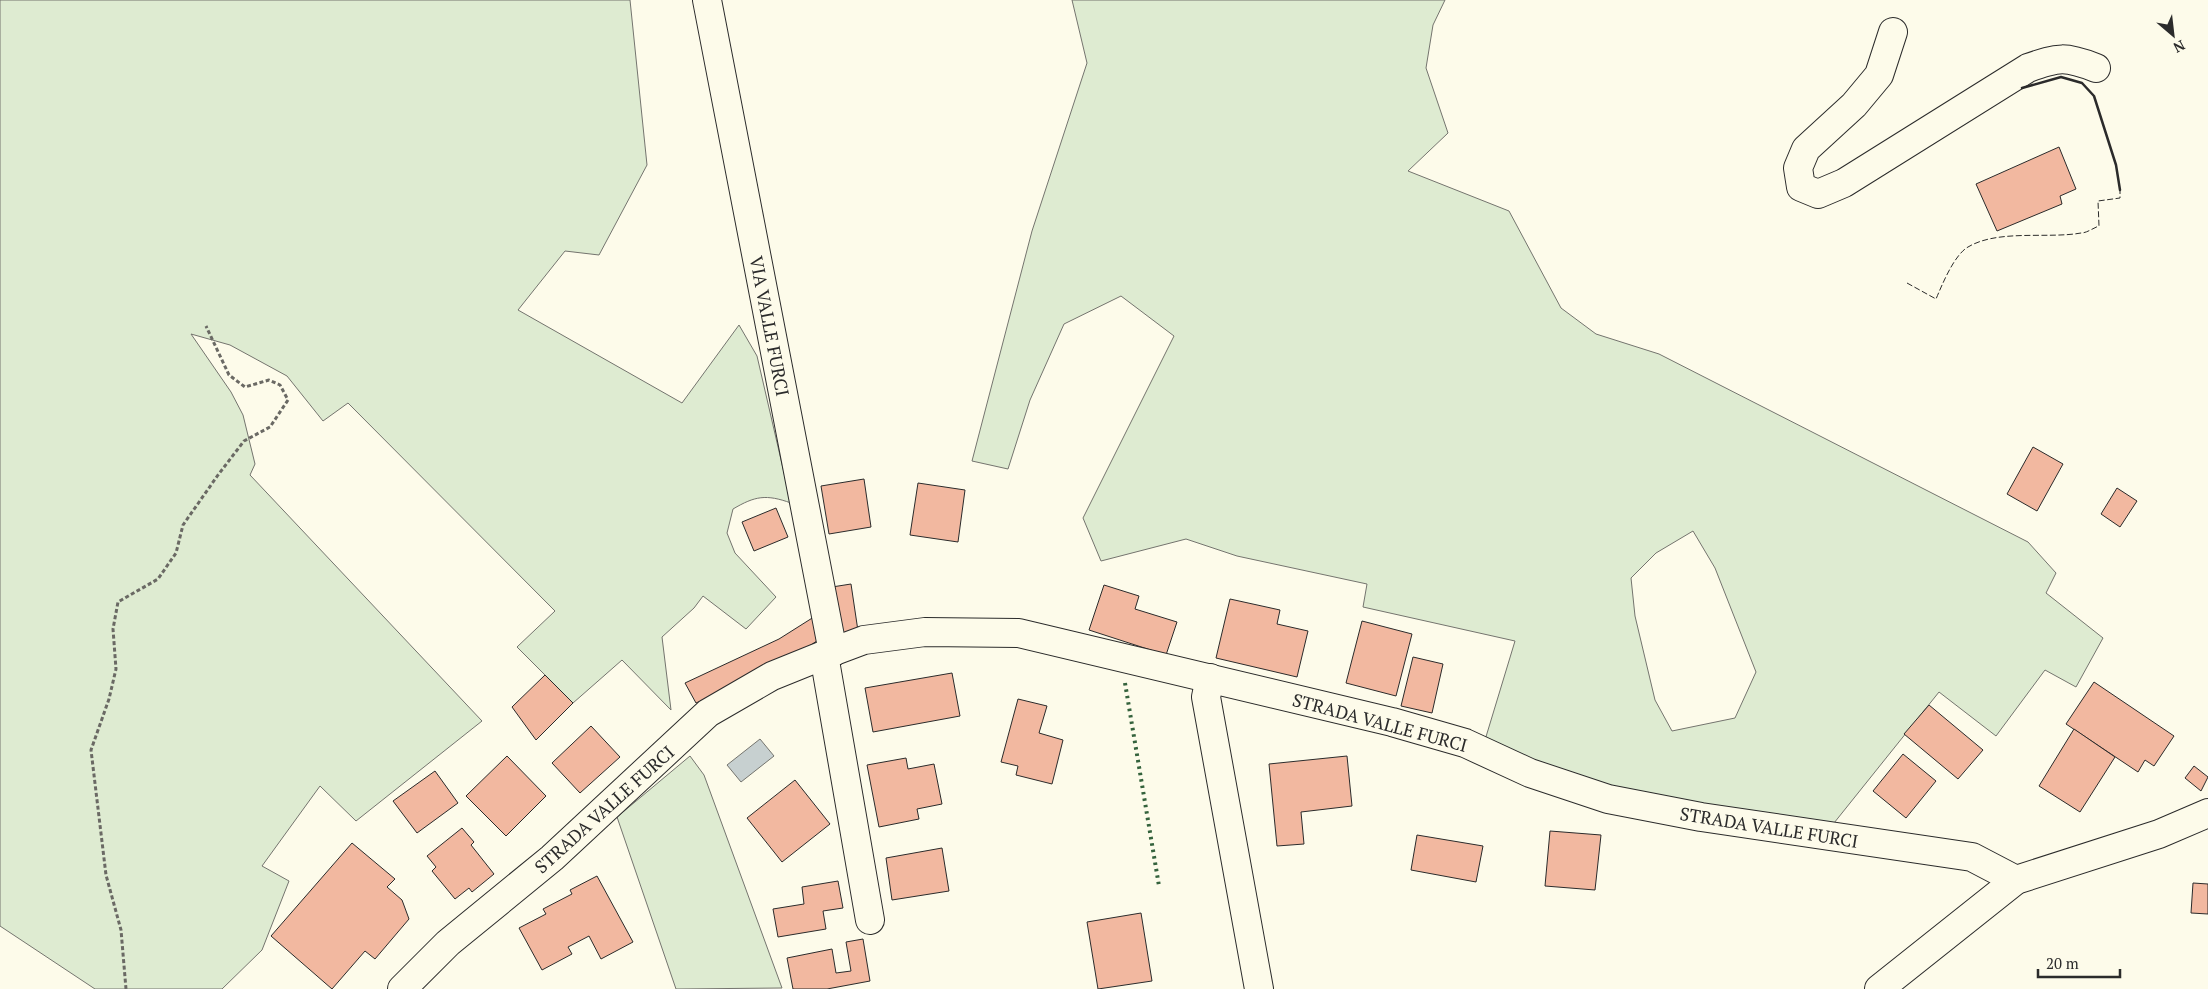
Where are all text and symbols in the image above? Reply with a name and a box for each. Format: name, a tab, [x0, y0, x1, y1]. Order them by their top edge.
north arrow	[2148, 10, 2198, 60]
text: N	[2170, 36, 2188, 58]
street label: VIA VALLE FURCI	[745, 254, 795, 398]
street label: STRADA VALLE FURCI	[1290, 687, 1470, 757]
street label: STRADA VALLE FURCI	[529, 740, 679, 878]
street label: STRADA VALLE FURCI	[1678, 801, 1860, 853]
scale bar	[2038, 946, 2120, 978]
text: 20 m	[2046, 953, 2079, 973]

